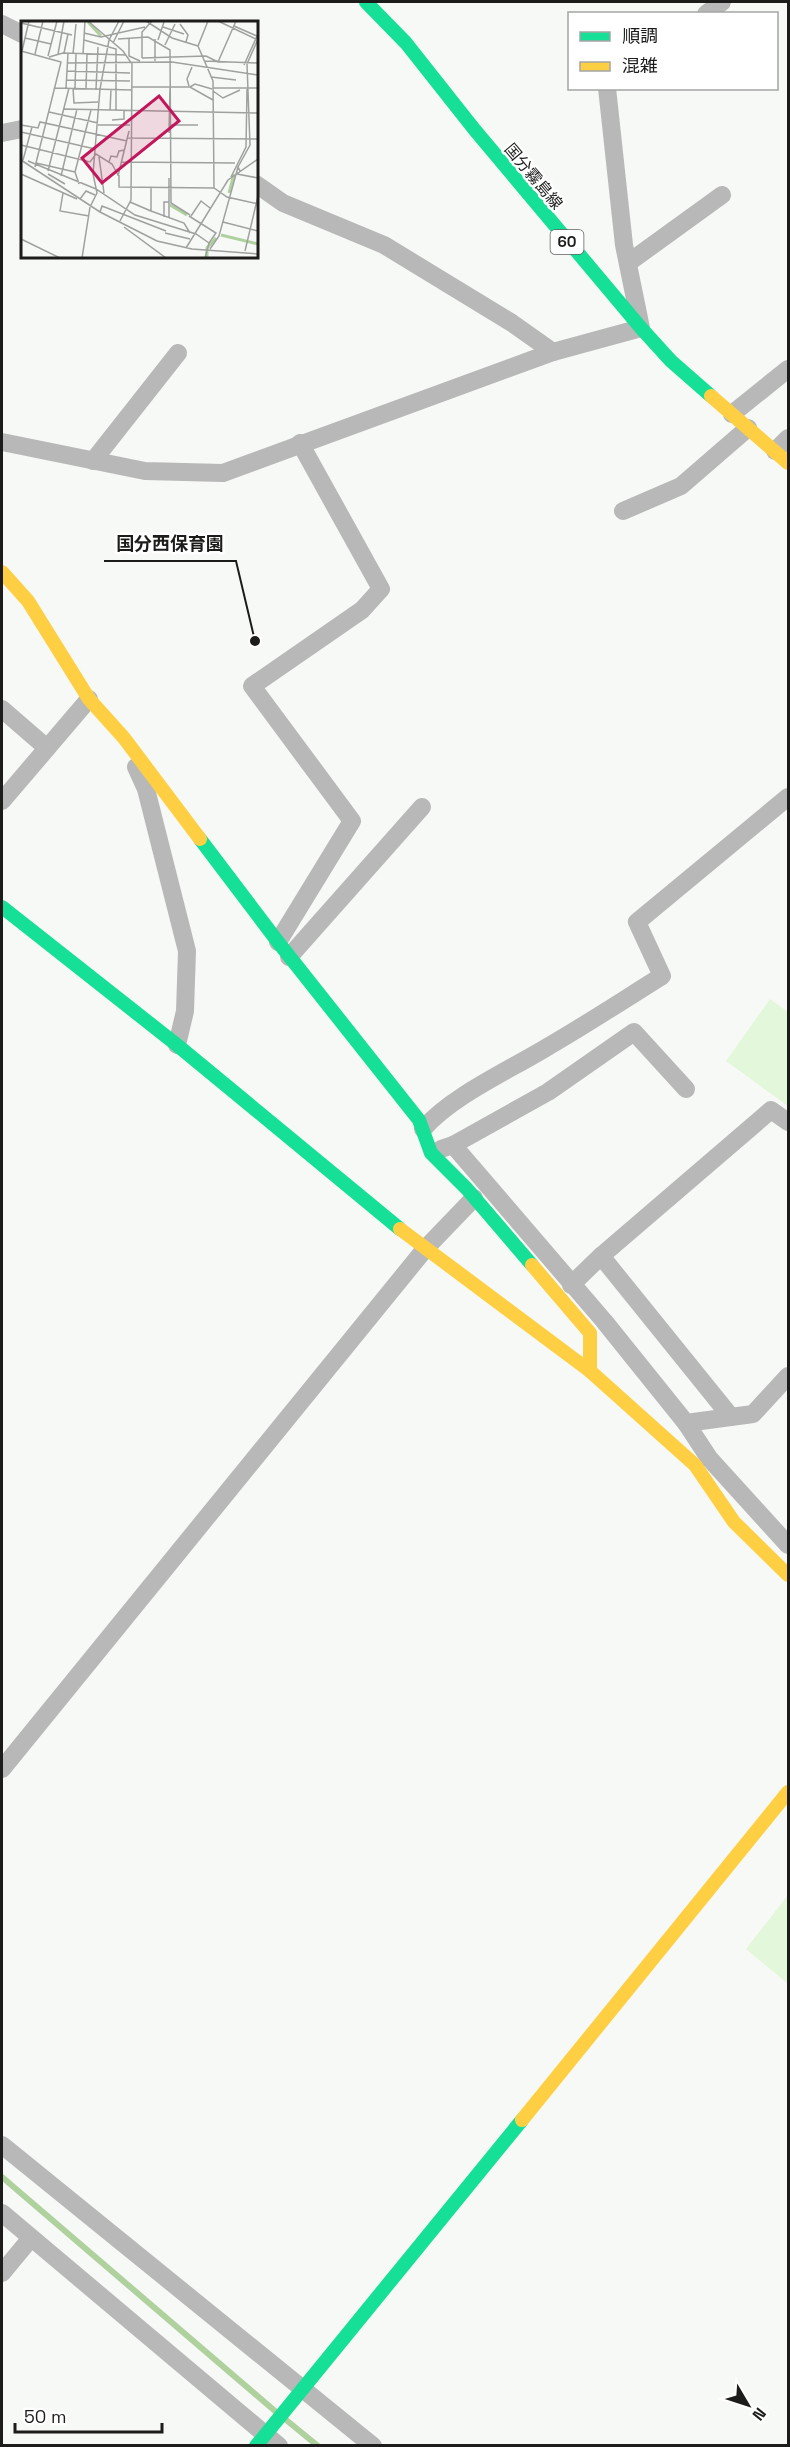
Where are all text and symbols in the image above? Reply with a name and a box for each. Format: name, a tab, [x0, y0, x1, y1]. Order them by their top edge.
legend	[568, 12, 778, 90]
inset map	[21, 21, 258, 258]
text: 順調	[622, 24, 658, 47]
text: 混雑	[622, 54, 658, 77]
street label: 国分霧島線	[500, 139, 567, 214]
road number: 60	[550, 230, 584, 254]
callout: 国分西保育園	[104, 525, 236, 561]
text: 国分西保育園	[116, 532, 224, 555]
north arrow	[718, 2375, 778, 2435]
scale bar	[15, 2396, 162, 2434]
text: N	[748, 2403, 771, 2425]
text: 50 m	[24, 2405, 66, 2428]

